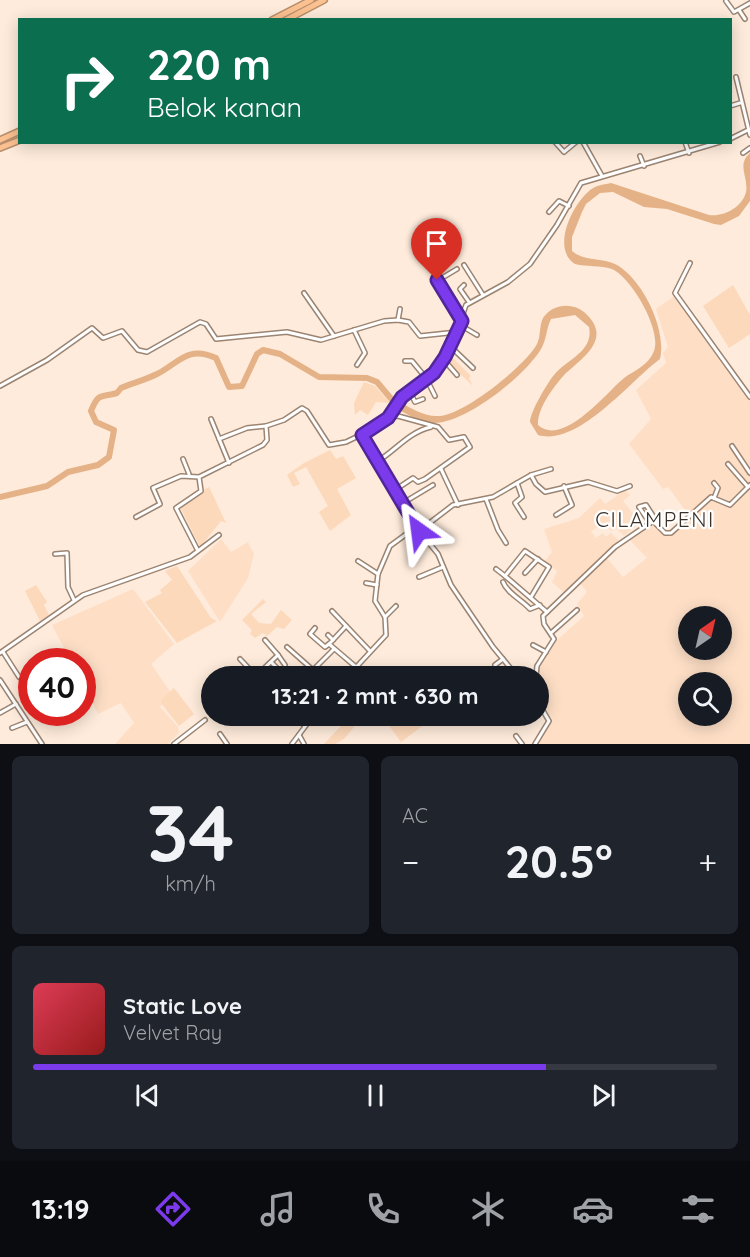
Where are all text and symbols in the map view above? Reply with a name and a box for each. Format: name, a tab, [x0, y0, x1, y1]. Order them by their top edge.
text: 220 m	[147, 38, 271, 91]
icon: right	[48, 42, 126, 120]
text: Belok kanan	[147, 90, 302, 124]
pin	[411, 218, 462, 280]
icon: arrive	[420, 227, 453, 260]
position arrow	[387, 499, 451, 563]
district label: CILAMPENI	[595, 506, 715, 532]
north arrow	[678, 606, 732, 660]
map controls	[678, 606, 732, 726]
speed limit sign: 40	[18, 648, 96, 726]
button: search	[678, 672, 732, 726]
text: 13:21 · 2 mnt · 630 m	[272, 682, 478, 710]
text: 34	[147, 783, 234, 881]
text: AC	[402, 803, 428, 828]
text: 20.5°	[505, 833, 613, 889]
text: −	[402, 841, 419, 882]
text: +	[698, 841, 717, 882]
text: km/h	[165, 871, 216, 896]
text: Static Love	[123, 992, 242, 1020]
text: Velvet Ray	[123, 1020, 222, 1045]
icon: previous	[131, 1079, 164, 1112]
icon: pause	[359, 1079, 392, 1112]
icon: next	[587, 1079, 620, 1112]
icon: directions	[152, 1188, 194, 1230]
icon: music	[257, 1188, 299, 1230]
icon: phone	[362, 1188, 404, 1230]
icon: climate	[467, 1188, 509, 1230]
icon: car	[572, 1188, 614, 1230]
icon: filters	[677, 1188, 719, 1230]
text: 13:19	[31, 1192, 90, 1226]

